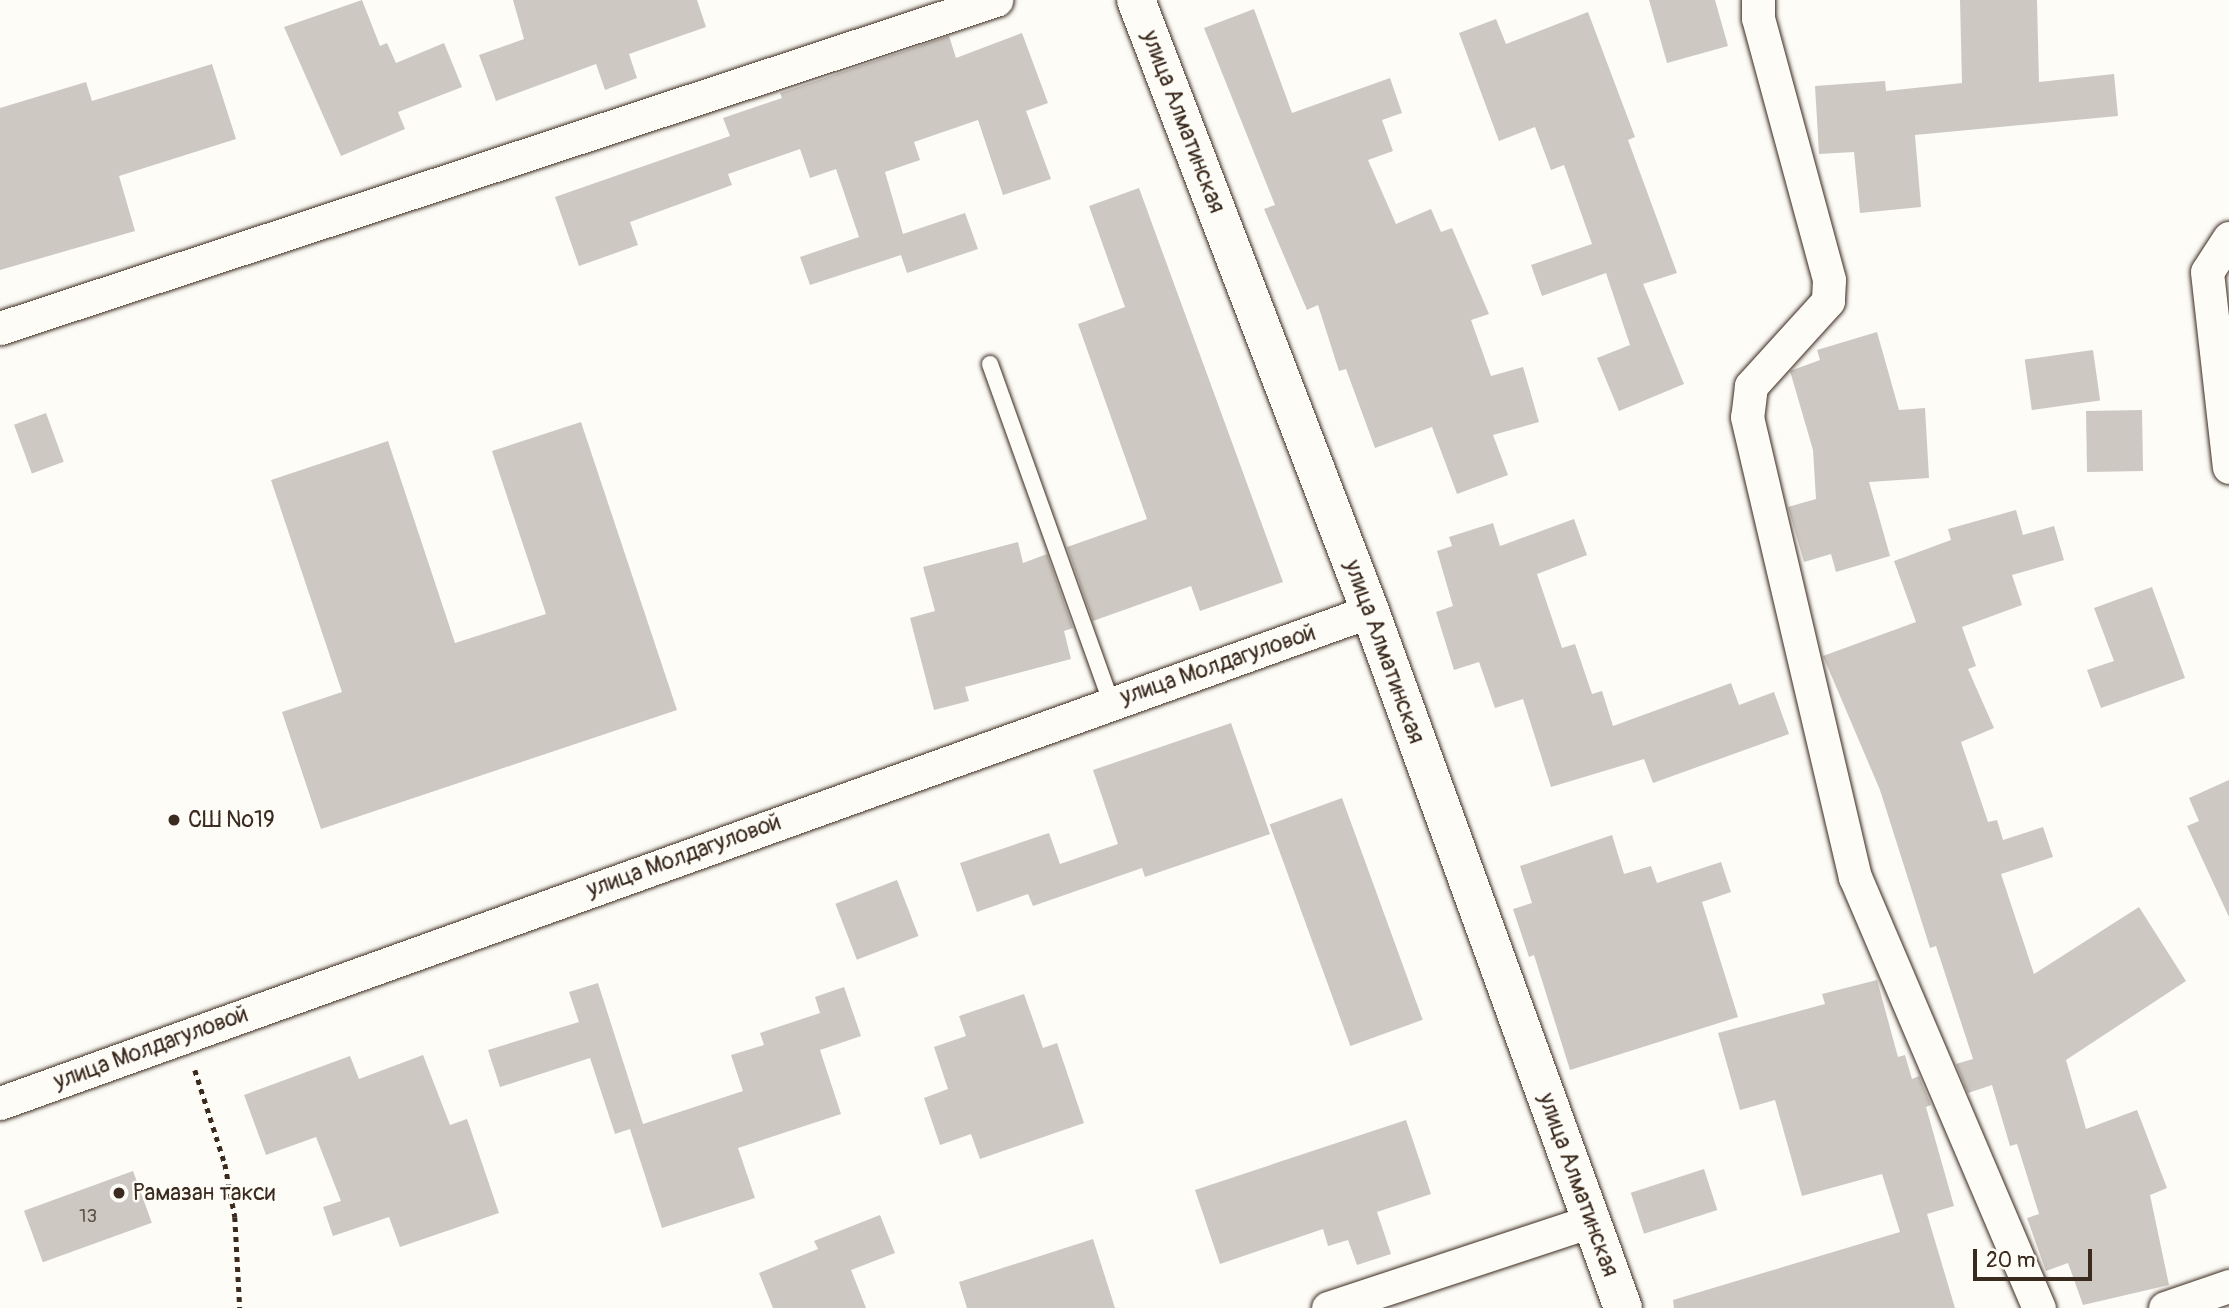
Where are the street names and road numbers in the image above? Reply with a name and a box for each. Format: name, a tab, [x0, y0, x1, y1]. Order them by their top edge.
street label: улица Алматинская	[1135, 27, 1231, 217]
street label: улица Алматинская	[1338, 556, 1430, 748]
street label: улица Молдагуловой	[1117, 619, 1319, 711]
street label: улица Молдагуловой	[583, 808, 785, 904]
street label: улица Молдагуловой	[50, 1000, 252, 1096]
street label: улица Алматинская	[1532, 1089, 1624, 1281]

